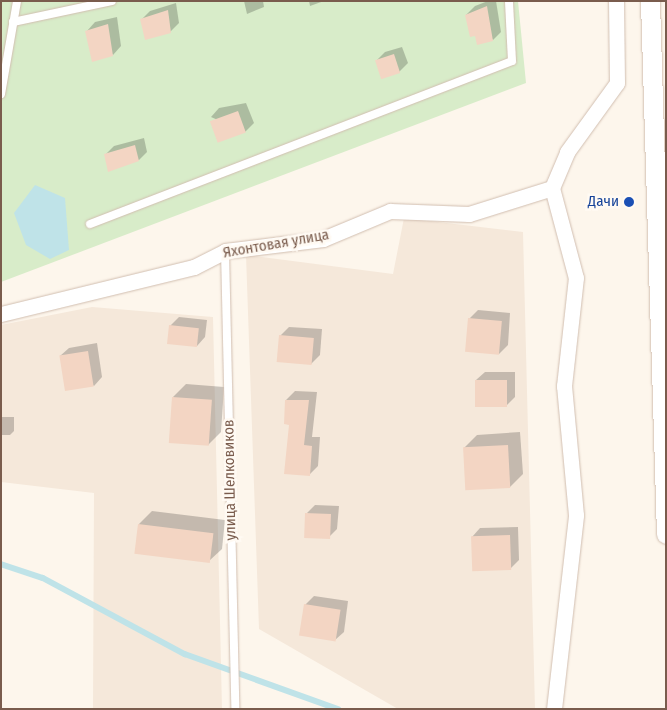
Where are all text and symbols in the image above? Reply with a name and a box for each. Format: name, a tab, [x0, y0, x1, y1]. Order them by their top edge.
place label: Дачи	[588, 193, 619, 211]
marker: Дачи	[623, 196, 635, 208]
street label: Яхонтовая улица	[222, 226, 330, 262]
street label: улица Шелковиков	[220, 419, 240, 541]

